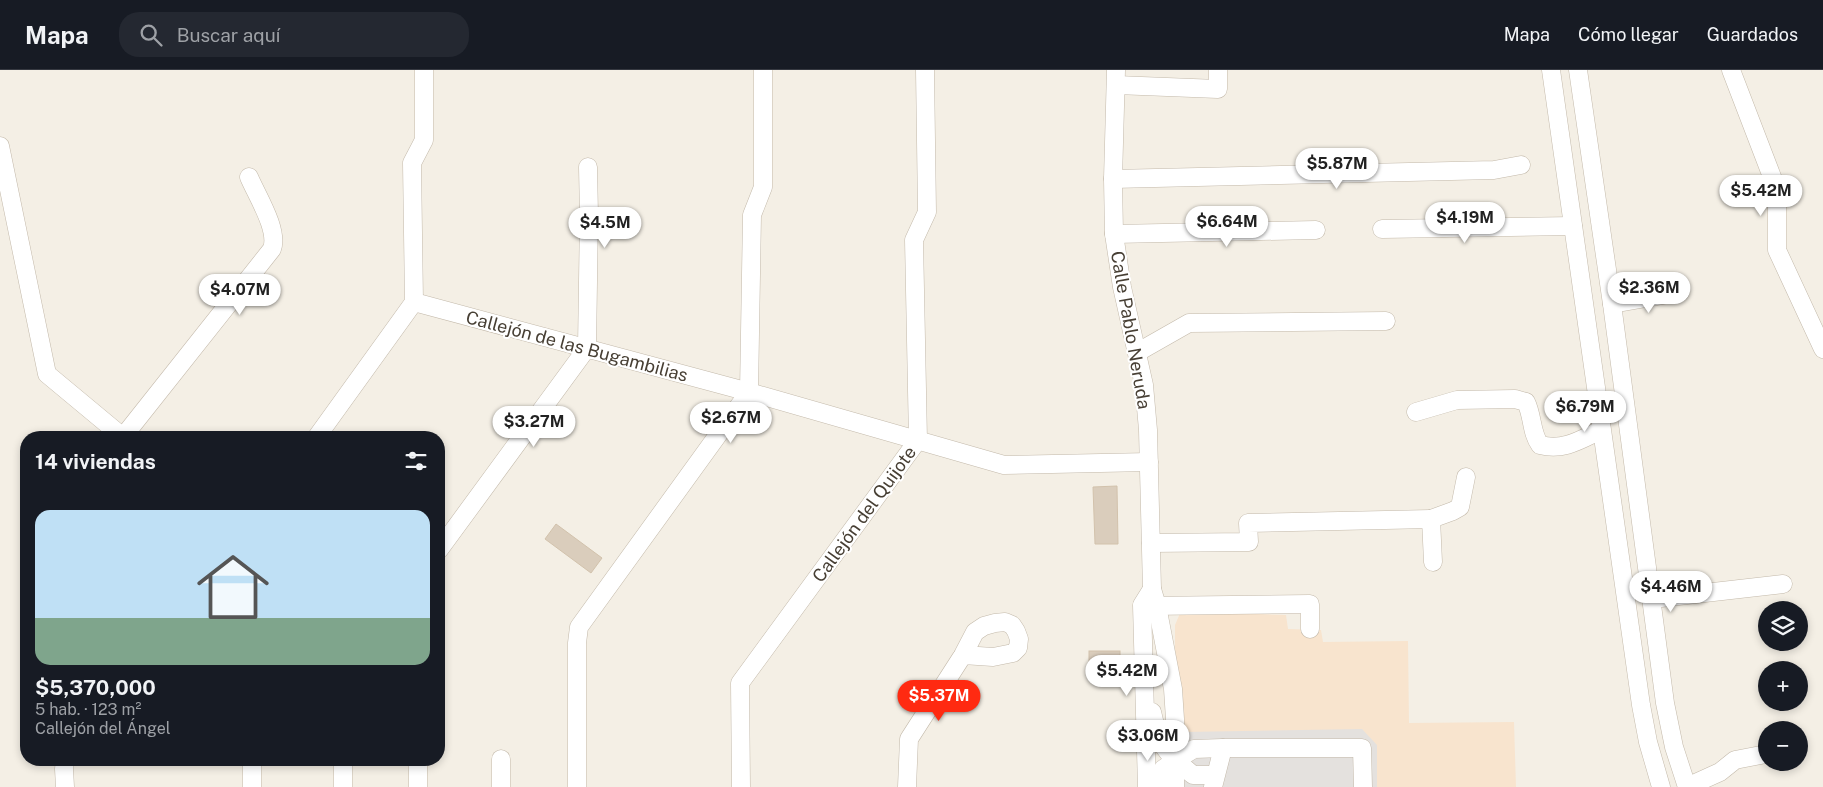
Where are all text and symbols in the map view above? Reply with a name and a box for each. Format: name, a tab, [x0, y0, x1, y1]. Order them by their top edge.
search box	[119, 12, 469, 57]
text: Mapa	[25, 21, 89, 49]
icon: search	[137, 21, 165, 49]
text: Buscar aquí	[177, 24, 280, 46]
text: Mapa	[1504, 24, 1550, 45]
text: Cómo llegar	[1578, 24, 1679, 45]
text: Guardados	[1707, 24, 1798, 45]
pin: $5.87M	[1296, 148, 1378, 190]
text: $5.87M	[1306, 154, 1368, 173]
pin: $5.42M	[1720, 174, 1802, 217]
text: $5.42M	[1730, 181, 1792, 200]
pin: $4.19M	[1424, 202, 1506, 244]
pin: $4.5M	[570, 206, 640, 249]
pin: $6.64M	[1186, 206, 1268, 248]
text: $4.19M	[1436, 208, 1494, 227]
text: $6.64M	[1196, 212, 1258, 231]
text: $4.5M	[579, 213, 631, 232]
street label: Calle Pablo Neruda	[1107, 249, 1155, 411]
pin: $2.36M	[1608, 272, 1690, 314]
pin: $4.07M	[199, 274, 281, 316]
text: $2.36M	[1618, 278, 1680, 297]
text: $4.07M	[210, 280, 270, 299]
street label: Callejón de las Bugambilias	[464, 306, 690, 386]
pin: $6.79M	[1544, 390, 1626, 433]
text: $6.79M	[1555, 397, 1615, 416]
pin: $2.67M	[690, 402, 772, 444]
pin: $3.27M	[493, 406, 575, 448]
text: $2.67M	[701, 408, 761, 427]
text: $3.27M	[503, 412, 565, 431]
street label: Callejón del Quijote	[808, 442, 920, 586]
icon: filters	[402, 447, 430, 475]
text: 14 viviendas	[35, 449, 156, 474]
icon: home	[188, 542, 278, 632]
pin: $4.46M	[1630, 570, 1712, 613]
text: $4.46M	[1640, 577, 1702, 596]
map controls	[1758, 601, 1808, 771]
button: layers	[1758, 601, 1808, 651]
pin: $5.42M	[1086, 654, 1168, 697]
text: $5.42M	[1096, 661, 1158, 680]
button: +	[1758, 661, 1808, 711]
text: $5,370,000	[35, 675, 156, 700]
pin: $5.37M	[898, 680, 980, 722]
text: $5.37M	[908, 686, 970, 705]
text: 5 hab. · 123 m²	[35, 700, 141, 719]
text: Callejón del Ángel	[35, 719, 171, 738]
pin: $3.06M	[1107, 720, 1189, 762]
button: −	[1758, 721, 1808, 771]
text: $3.06M	[1117, 726, 1179, 745]

